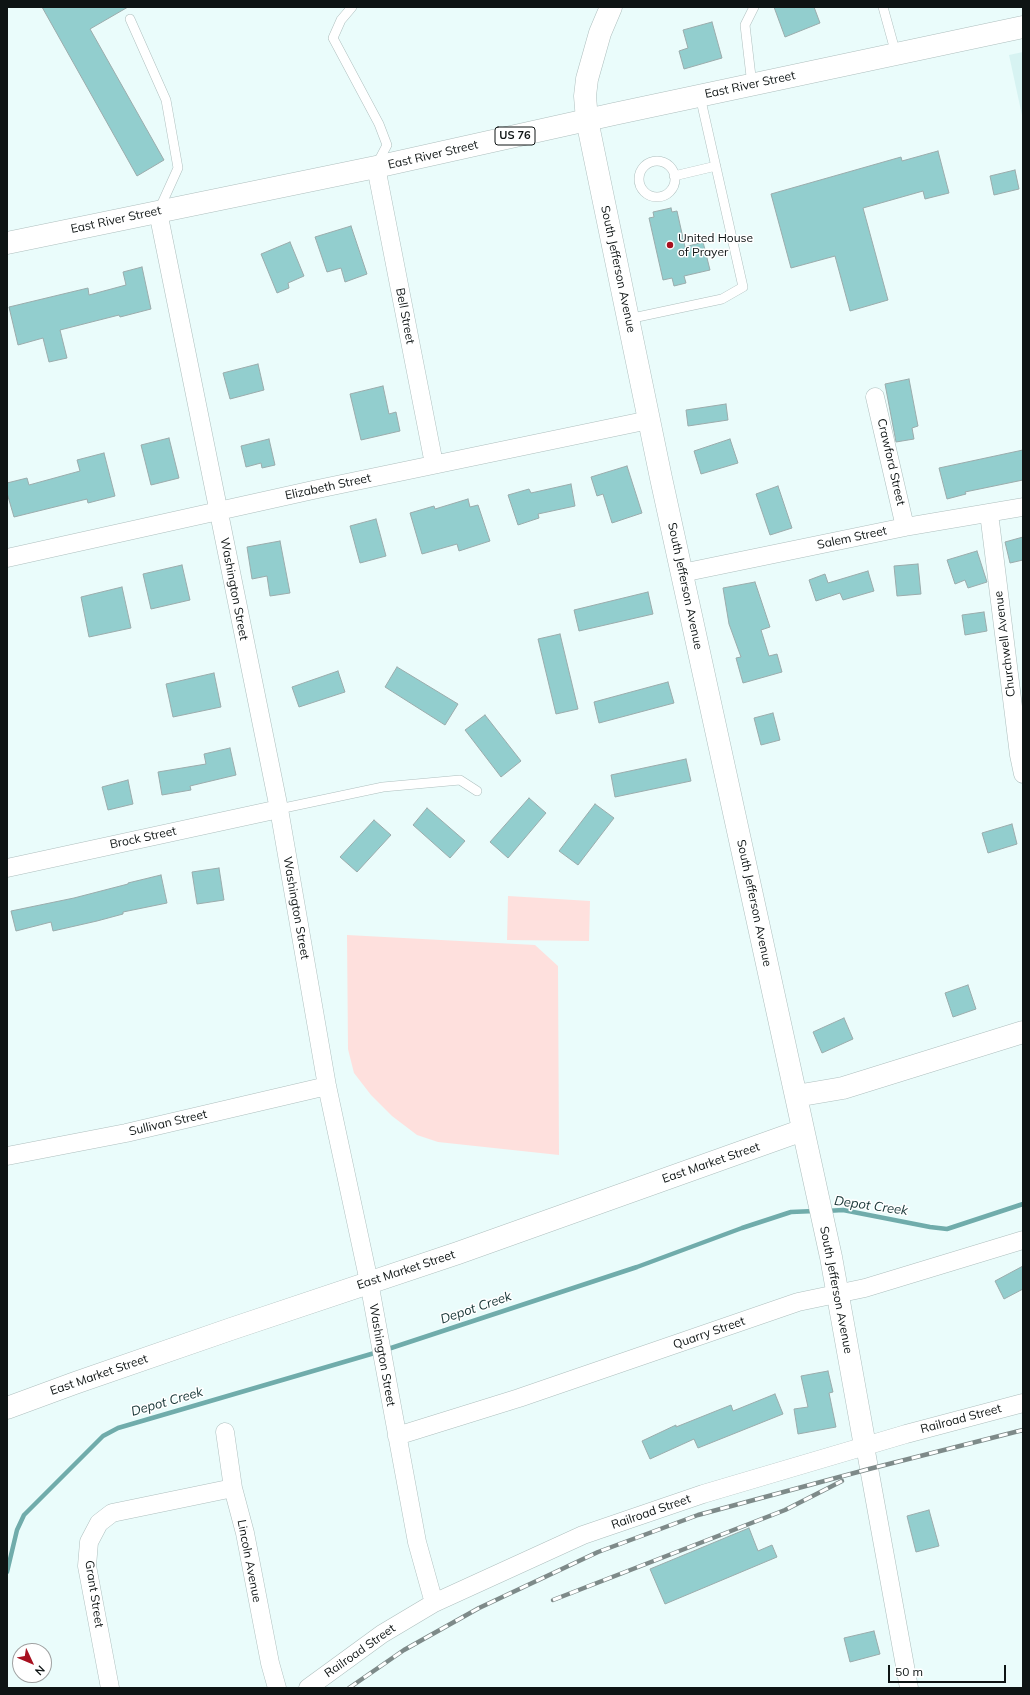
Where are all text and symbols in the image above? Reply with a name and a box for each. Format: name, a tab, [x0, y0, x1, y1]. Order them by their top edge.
street label: East River Street	[703, 68, 797, 102]
road number: US 76	[495, 127, 535, 145]
street label: East River Street	[387, 138, 479, 172]
street label: East River Street	[69, 203, 163, 237]
street label: South Jefferson Avenue	[598, 204, 638, 334]
place label: United House of Prayer	[678, 231, 753, 259]
marker: United House of Prayer	[665, 240, 675, 250]
street label: Bell Street	[393, 287, 417, 345]
street label: Crawford Street	[874, 417, 908, 507]
street label: Elizabeth Street	[284, 471, 372, 503]
street label: South Jefferson Avenue	[665, 521, 705, 651]
street label: Salem Street	[816, 524, 888, 552]
street label: Washington Street	[217, 536, 251, 642]
street label: Churchwell Avenue	[991, 590, 1019, 698]
street label: Brock Street	[108, 824, 178, 852]
street label: South Jefferson Avenue	[734, 838, 774, 968]
street label: Washington Street	[280, 855, 312, 961]
street label: Sullivan Street	[128, 1107, 208, 1139]
street label: East Market Street	[660, 1140, 762, 1186]
water label: Depot Creek	[833, 1193, 909, 1219]
street label: South Jefferson Avenue	[817, 1225, 855, 1355]
street label: East Market Street	[355, 1247, 457, 1293]
water label: Depot Creek	[438, 1289, 514, 1327]
street label: Washington Street	[366, 1302, 398, 1408]
street label: Quarry Street	[671, 1314, 747, 1352]
street label: East Market Street	[48, 1352, 150, 1398]
water label: Depot Creek	[129, 1384, 205, 1420]
street label: Railroad Street	[919, 1401, 1003, 1437]
street label: Railroad Street	[609, 1492, 693, 1532]
street label: Lincoln Avenue	[234, 1518, 264, 1604]
street label: Grant Street	[82, 1559, 106, 1629]
street label: Railroad Street	[322, 1621, 398, 1681]
north arrow	[12, 1643, 52, 1683]
scale bar	[890, 1657, 1008, 1683]
text: N	[32, 1663, 48, 1678]
text: 50 m	[895, 1664, 923, 1679]

